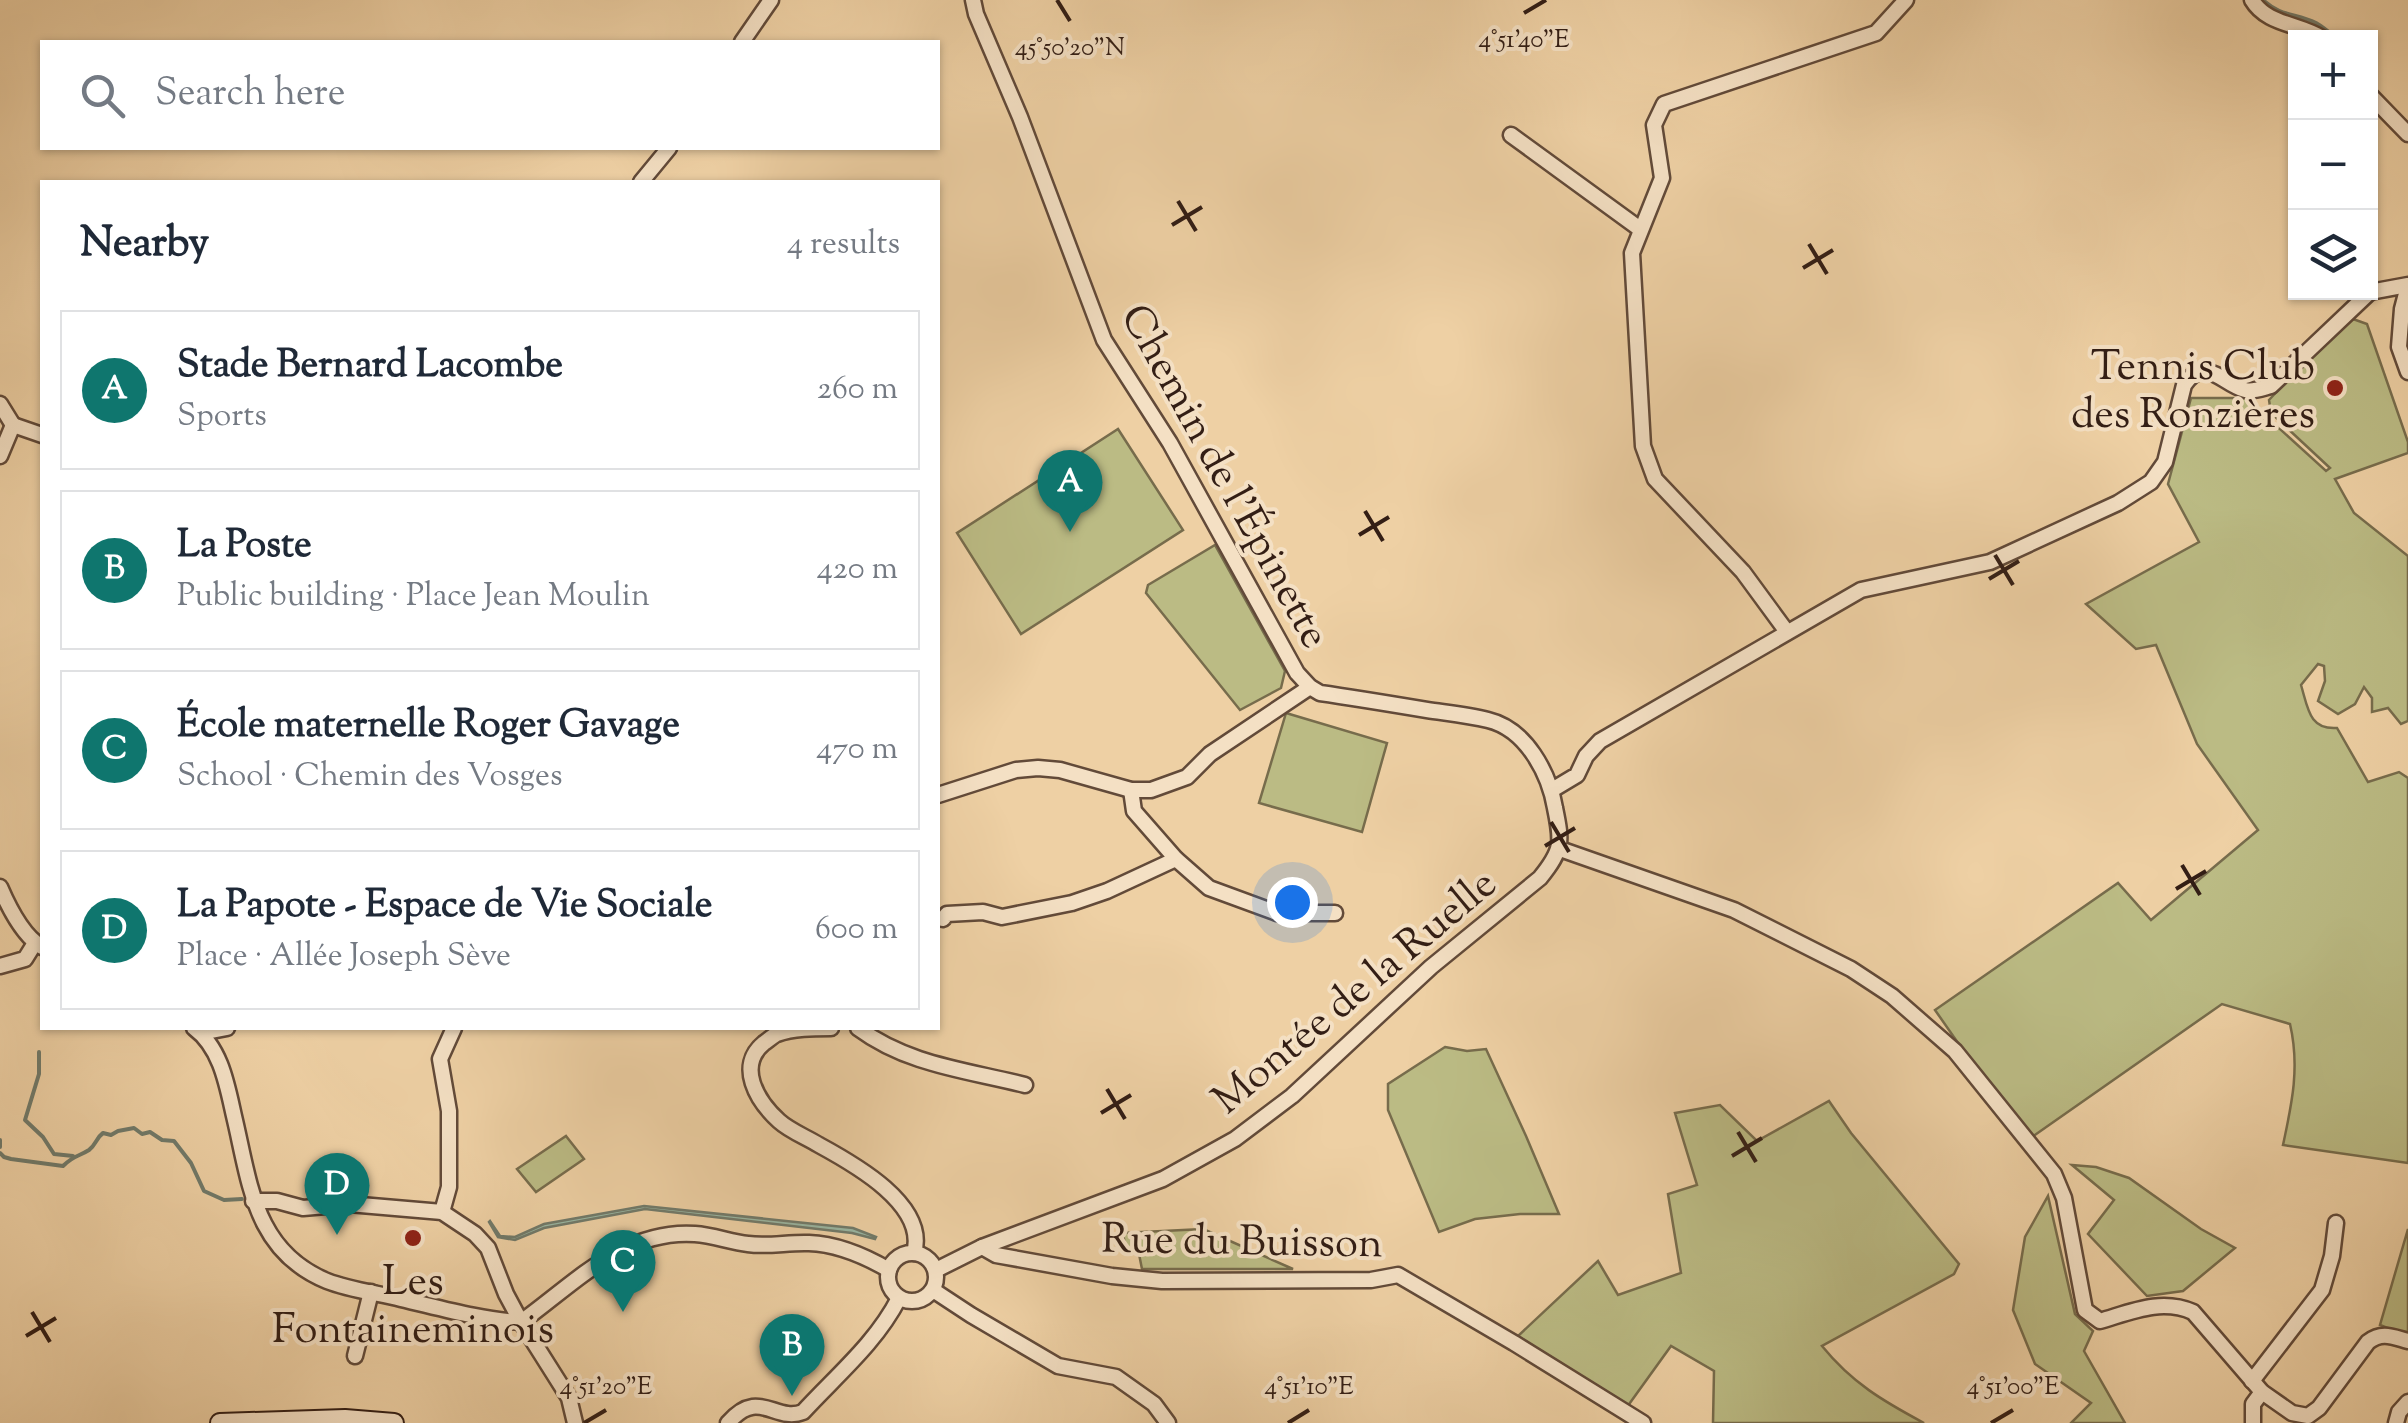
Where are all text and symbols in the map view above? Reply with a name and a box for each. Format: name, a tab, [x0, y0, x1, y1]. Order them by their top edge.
text: 4°51'40"E	[1479, 23, 1569, 59]
map controls	[2288, 30, 2378, 300]
button: +	[2288, 30, 2378, 120]
text: 45°50'20"N	[1015, 31, 1125, 67]
search box	[40, 40, 940, 150]
icon: search	[75, 68, 130, 123]
text: Search here	[155, 68, 346, 122]
button: −	[2288, 120, 2378, 210]
button: layers	[2288, 210, 2378, 300]
text: Nearby	[80, 215, 209, 275]
text: 4 results	[787, 222, 900, 268]
street label: Chemin de l'Épinette	[1103, 295, 1342, 660]
place label: Tennis Club des Ronzières	[2071, 339, 2315, 447]
text: Stade Bernard Lacombe	[177, 340, 563, 394]
text: A	[102, 367, 127, 413]
text: 260 m	[817, 367, 898, 413]
marker: Tennis Club des Ronzières	[2324, 377, 2346, 399]
text: Sports	[177, 394, 267, 440]
pin: A	[1038, 450, 1102, 532]
text: La Poste	[177, 520, 312, 574]
text: B	[104, 547, 125, 593]
text: 420 m	[817, 547, 898, 593]
text: Public building · Place Jean Moulin	[177, 574, 650, 620]
text: École maternelle Roger Gavage	[177, 700, 680, 754]
text: C	[102, 727, 127, 773]
text: 470 m	[816, 727, 898, 773]
text: School · Chemin des Vosges	[177, 754, 563, 800]
street label: Montée de la Ruelle	[1201, 857, 1511, 1131]
your location	[1267, 877, 1318, 928]
text: La Papote - Espace de Vie Sociale	[177, 880, 713, 934]
text: D	[102, 907, 127, 953]
text: 600 m	[815, 907, 898, 953]
text: Place · Allée Joseph Sève	[177, 934, 511, 980]
pin: D	[304, 1152, 370, 1235]
street label: Rue du Buisson	[1101, 1212, 1383, 1276]
marker: Les Fontaineminois	[402, 1227, 424, 1249]
pin: C	[590, 1230, 656, 1312]
place label: Les Fontaineminois	[272, 1254, 554, 1362]
pin: B	[760, 1314, 824, 1396]
text: 4°51'20"E	[560, 1370, 652, 1406]
text: 4°51'10"E	[1264, 1370, 1354, 1406]
text: 4°51'00"E	[1967, 1370, 2059, 1406]

